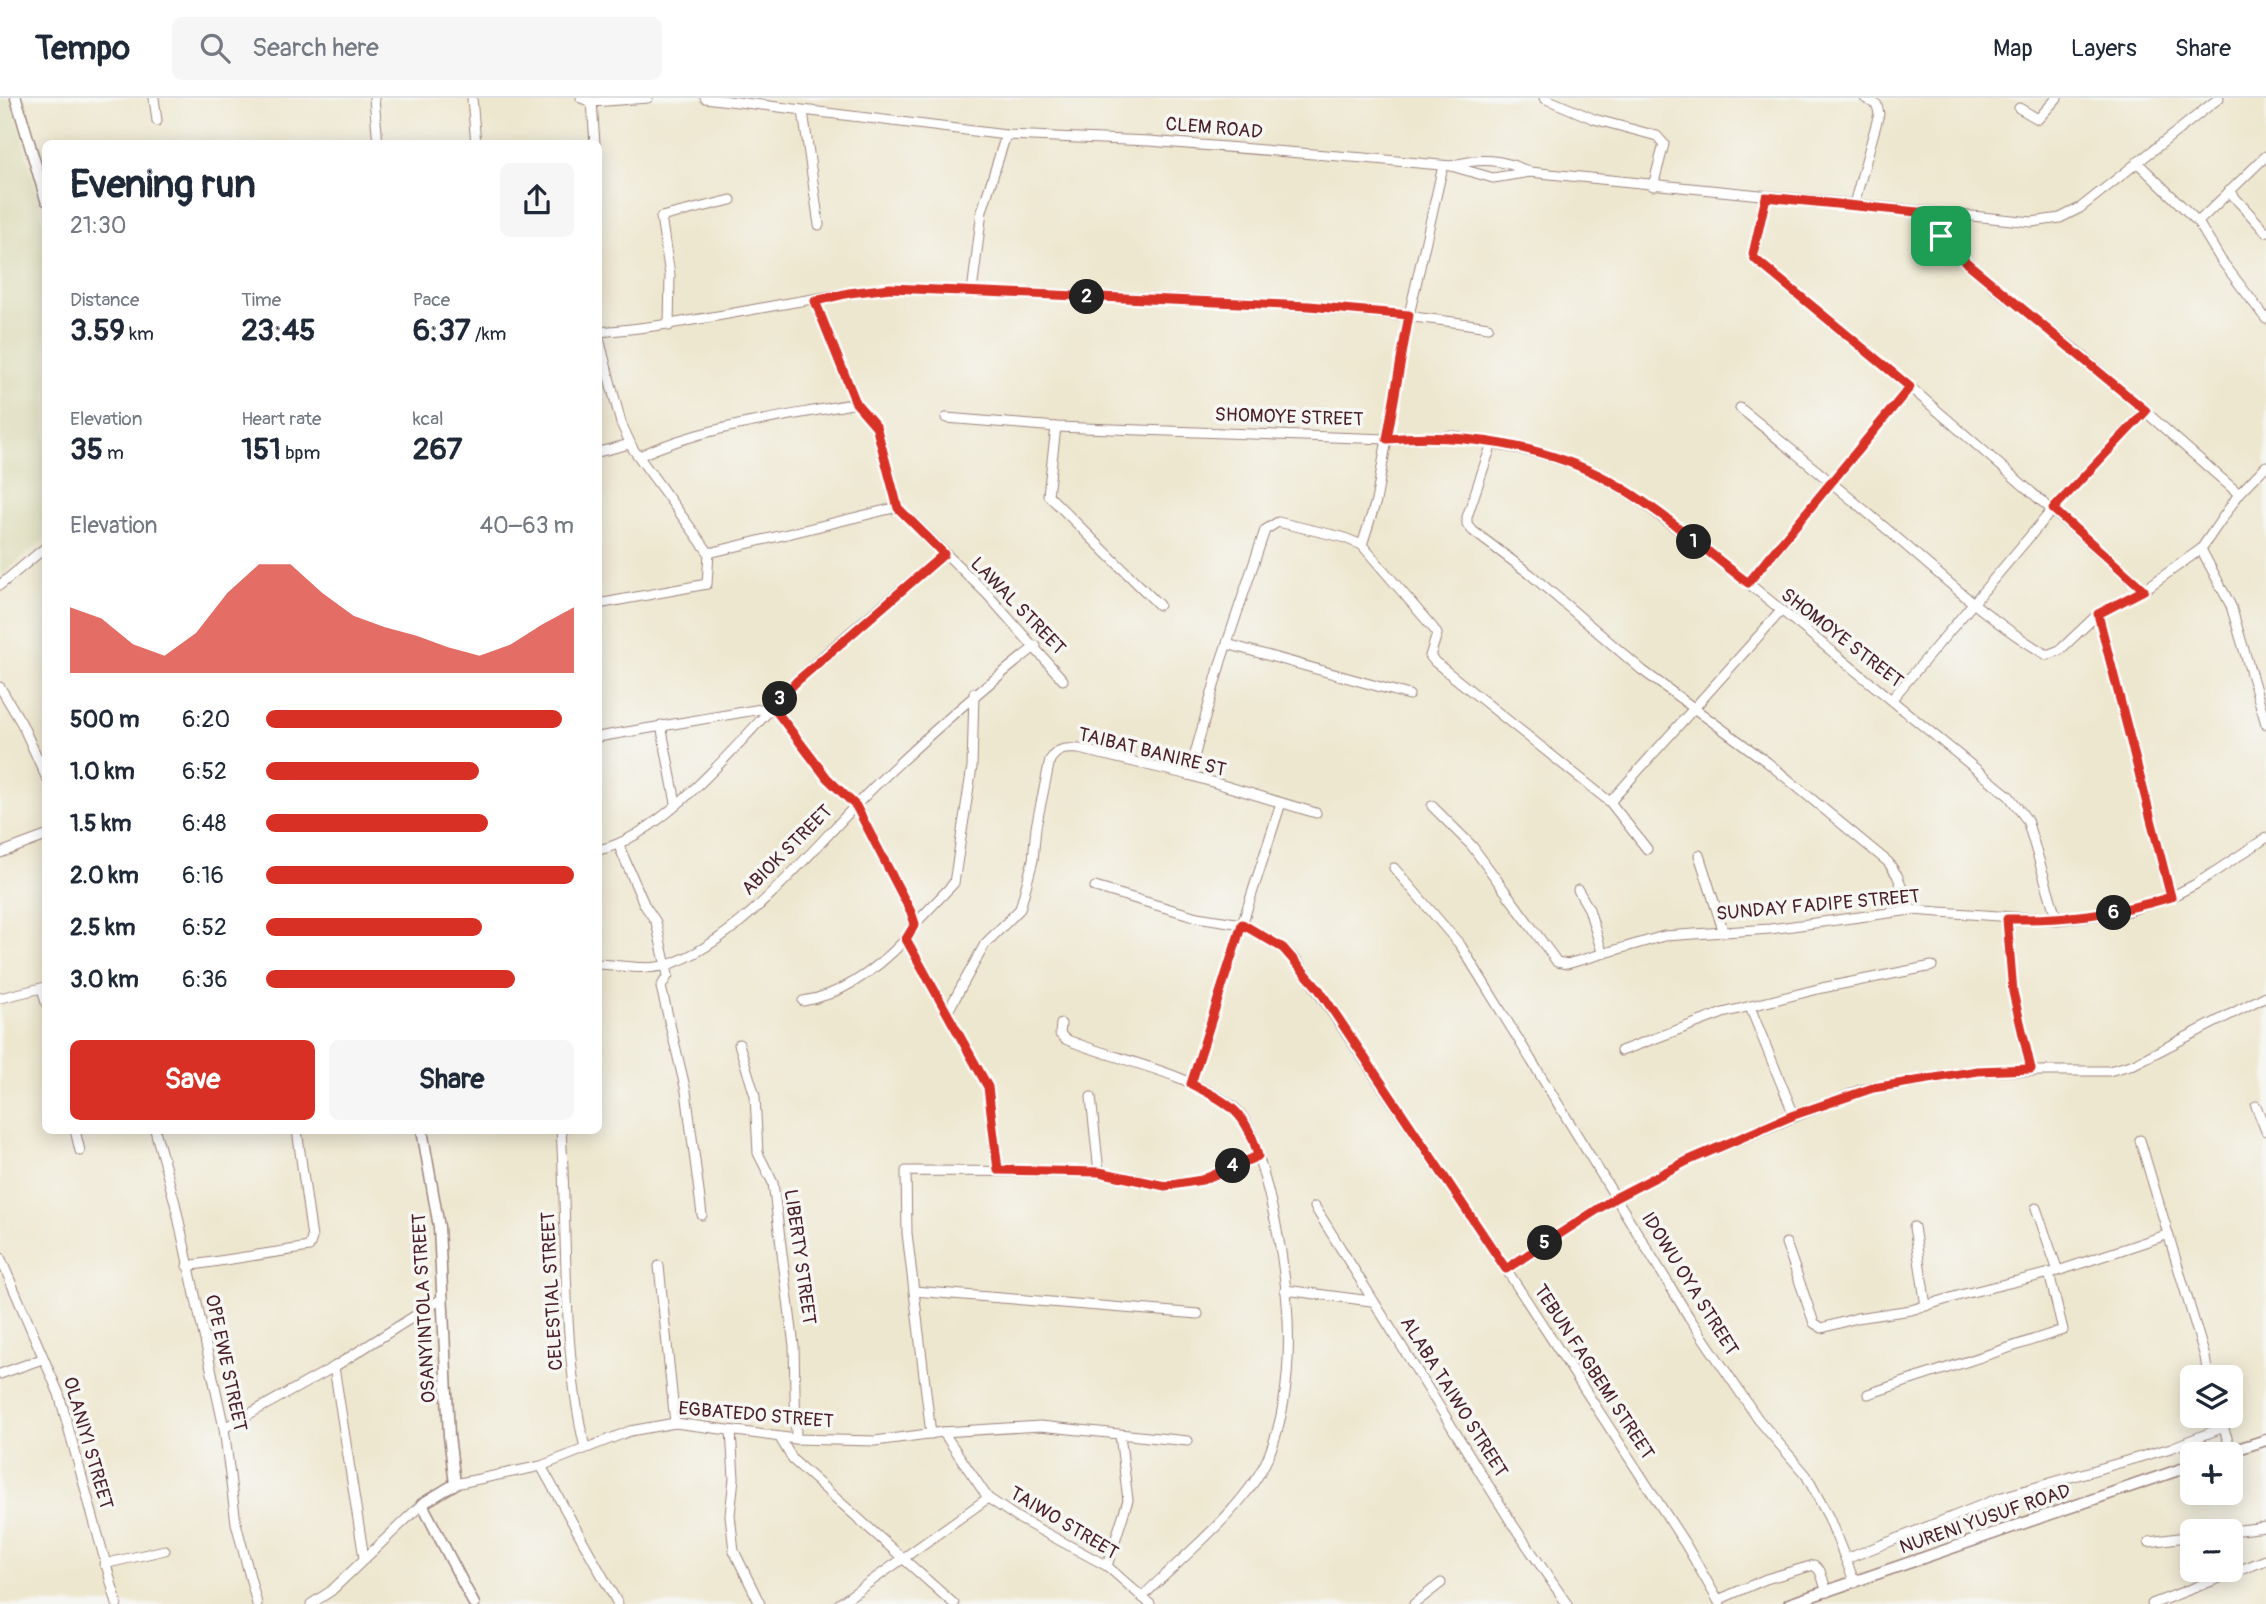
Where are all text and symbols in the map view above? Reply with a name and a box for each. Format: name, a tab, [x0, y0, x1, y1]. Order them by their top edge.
search box	[172, 17, 662, 80]
text: Tempo	[35, 28, 130, 69]
icon: search	[196, 29, 234, 67]
text: Search here	[252, 32, 379, 64]
text: Map	[1993, 34, 2033, 63]
text: Layers	[2071, 34, 2137, 63]
text: Share	[2175, 34, 2231, 63]
street label: CLEM ROAD	[1164, 112, 1264, 144]
text: Evening run	[70, 161, 256, 209]
button: share	[500, 163, 574, 237]
pin	[1911, 206, 1971, 266]
text: 21:30	[70, 211, 127, 240]
icon: arrive	[1922, 217, 1960, 255]
pin: 2	[1070, 280, 1104, 314]
text: 2	[1081, 284, 1092, 308]
text: Distance	[70, 288, 139, 312]
text: Time	[241, 288, 281, 312]
text: Pace	[413, 288, 450, 312]
text: 3.59	[70, 312, 125, 349]
text: 23:45	[241, 312, 316, 349]
text: 6:37	[413, 312, 471, 349]
text: km	[125, 322, 154, 346]
text: /km	[471, 322, 507, 346]
street label: SHOMOYE STREET	[1214, 402, 1364, 432]
text: Elevation	[70, 407, 142, 431]
text: Heart rate	[241, 407, 321, 431]
text: kcal	[413, 407, 444, 431]
text: 35	[70, 431, 103, 468]
text: 151	[241, 431, 281, 468]
text: 267	[413, 431, 462, 468]
text: m	[103, 441, 124, 465]
text: bpm	[281, 441, 320, 465]
text: Elevation	[70, 511, 158, 540]
text: 40–63 m	[480, 511, 574, 540]
pin: 1	[1676, 524, 1712, 560]
text: 1	[1690, 529, 1697, 553]
street label: LAWAL STREET	[965, 552, 1071, 660]
street label: SHOMOYE STREET	[1776, 583, 1908, 693]
pin: 3	[762, 682, 798, 716]
text: 3	[774, 686, 785, 710]
text: 500 m	[70, 705, 139, 734]
text: 6:20	[182, 705, 230, 734]
street label: TAIBAT BANIRE ST	[1075, 722, 1229, 782]
text: 1.0 km	[70, 757, 135, 786]
text: 6:52	[182, 757, 227, 786]
street label: ABIOK STREET	[737, 800, 837, 900]
text: 1.5 km	[70, 809, 132, 838]
text: 6:48	[182, 809, 226, 838]
text: 2.0 km	[70, 861, 139, 890]
text: 6:16	[182, 861, 224, 890]
street label: SUNDAY FADIPE STREET	[1715, 884, 1921, 926]
pin: 6	[2096, 896, 2132, 930]
text: 6	[2108, 900, 2119, 924]
text: 2.5 km	[70, 913, 135, 942]
text: 6:52	[182, 913, 227, 942]
text: 3.0 km	[70, 965, 139, 994]
text: 6:36	[182, 965, 228, 994]
button: Save	[70, 1040, 315, 1120]
button: Share	[329, 1040, 574, 1120]
pin: 4	[1216, 1148, 1250, 1184]
text: 4	[1227, 1153, 1238, 1177]
street label: LIBERTY STREET	[779, 1188, 821, 1326]
street label: IDOWU OYA STREET	[1636, 1208, 1744, 1360]
street label: CELESTIAL STREET	[536, 1211, 568, 1371]
street label: OSANYINTOLA STREET	[407, 1212, 441, 1404]
pin: 5	[1528, 1226, 1562, 1260]
text: 5	[1539, 1230, 1550, 1254]
street label: TEBUN FAGBEMI STREET	[1528, 1280, 1660, 1464]
street label: OPE EWE STREET	[200, 1292, 252, 1434]
street label: ALABA TAIWO STREET	[1395, 1312, 1513, 1482]
map controls	[2180, 1365, 2243, 1582]
button: layers	[2180, 1365, 2243, 1428]
street label: OLANIYI STREET	[58, 1374, 118, 1512]
street label: EGBATEDO STREET	[677, 1396, 835, 1434]
button: +	[2180, 1442, 2243, 1505]
street label: NURENI YUSUF ROAD	[1896, 1478, 2074, 1560]
street label: TAIWO STREET	[1005, 1481, 1123, 1565]
button: −	[2180, 1519, 2243, 1582]

